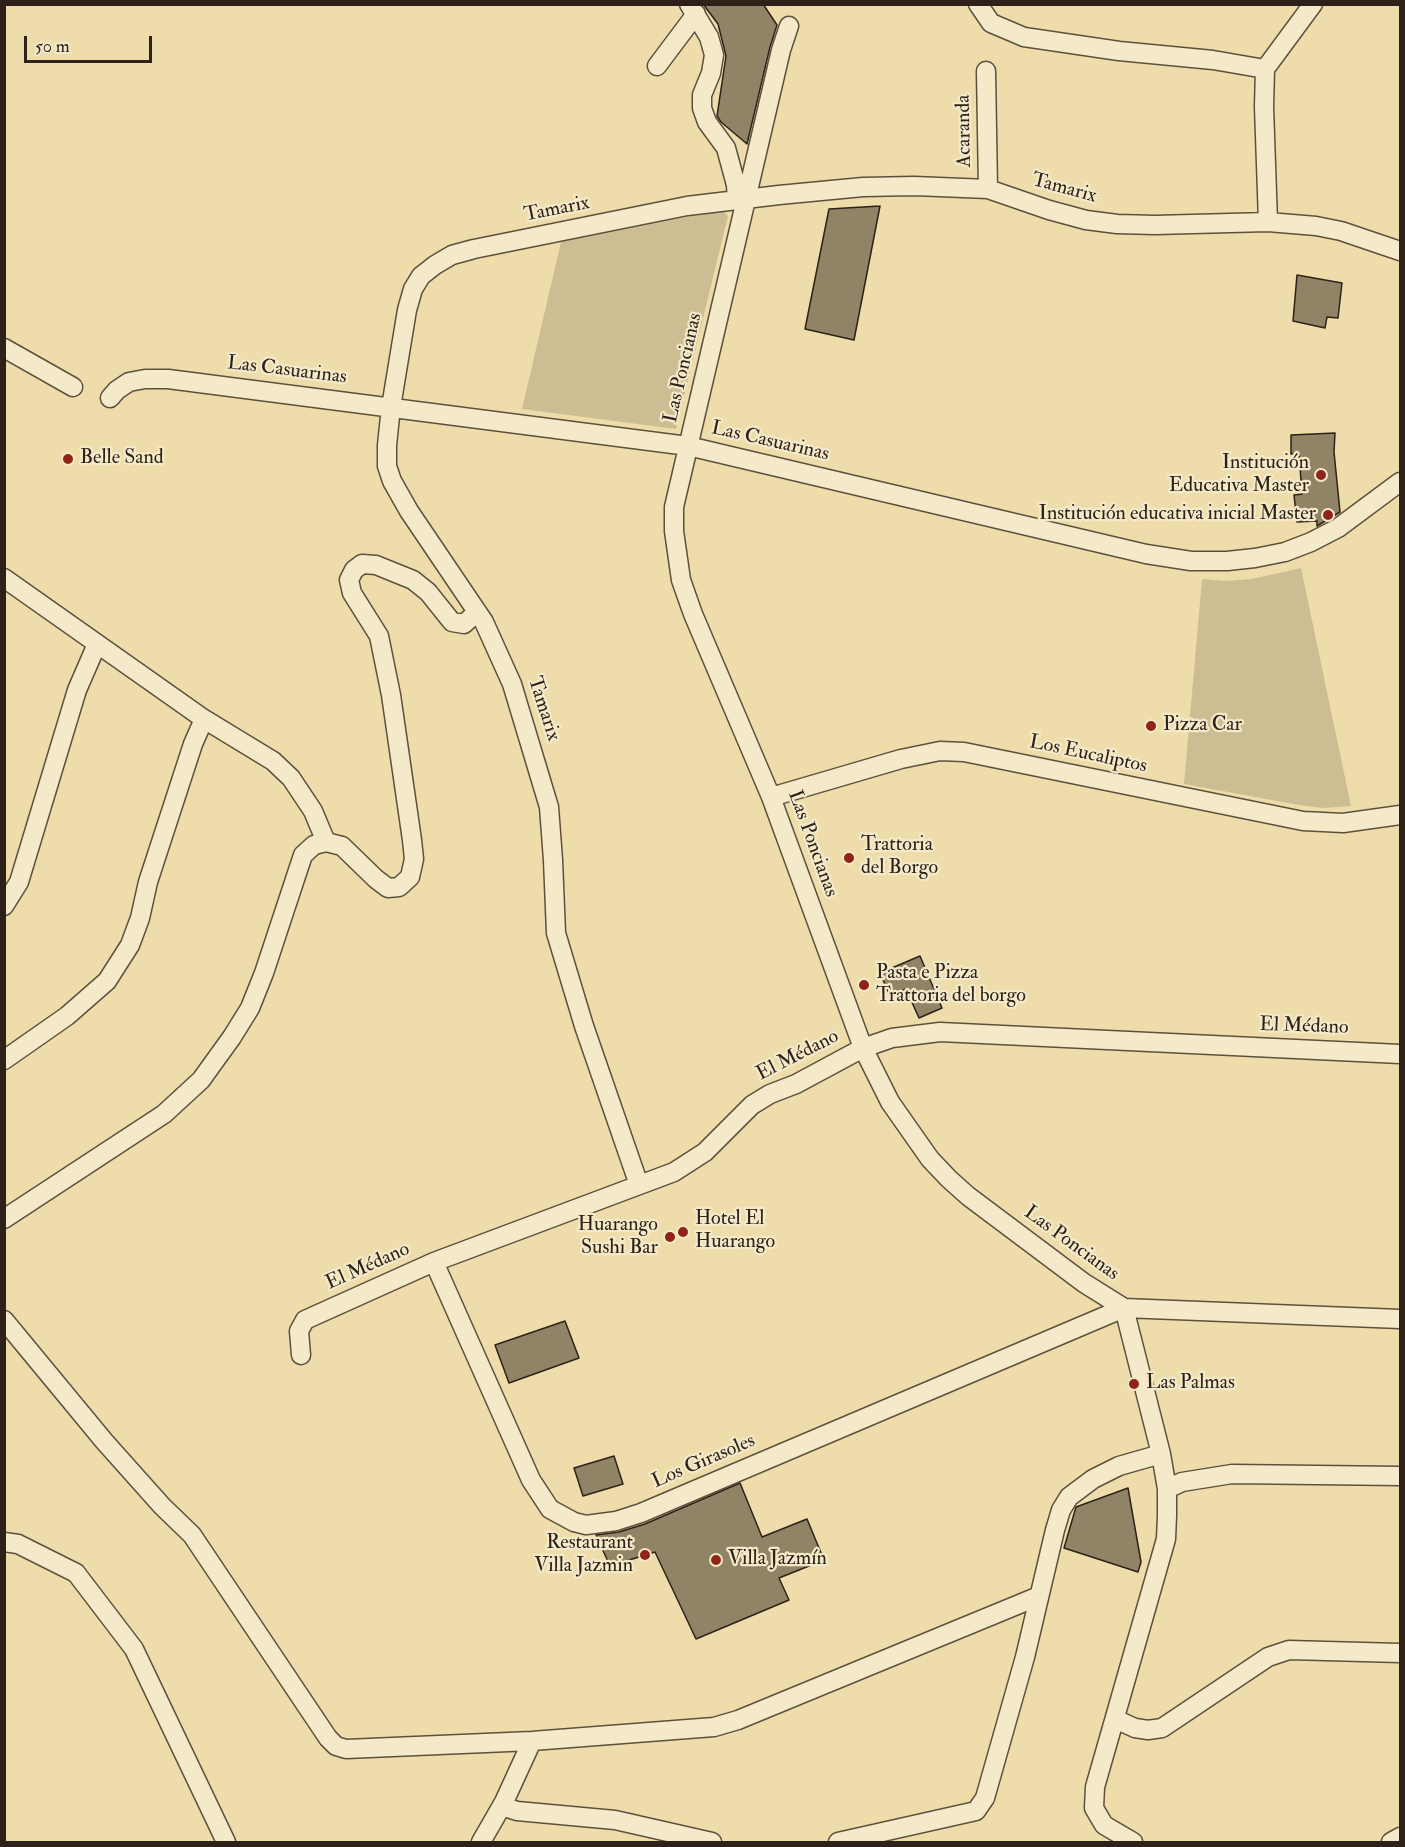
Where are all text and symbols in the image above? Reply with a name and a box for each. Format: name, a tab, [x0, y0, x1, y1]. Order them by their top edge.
scale bar	[27, 24, 154, 62]
text: 50 m	[35, 35, 70, 58]
street label: Acaranda	[952, 94, 978, 168]
street label: Tamarix	[1029, 169, 1099, 209]
street label: Tamarix	[522, 192, 592, 228]
street label: Las Poncianas	[660, 311, 708, 425]
street label: Las Casuarinas	[226, 352, 348, 390]
street label: Las Casuarinas	[709, 417, 831, 467]
place label: Belle Sand	[80, 447, 164, 471]
marker: Belle Sand	[61, 452, 75, 466]
place label: Institución Educativa Master	[1169, 452, 1309, 499]
marker: Institución Educativa Master	[1314, 468, 1328, 482]
place label: Institución educativa inicial Master	[1039, 503, 1316, 527]
marker: Institución educativa inicial Master	[1321, 508, 1335, 522]
street label: Tamarix	[521, 674, 565, 744]
place label: Pizza Car	[1163, 714, 1242, 738]
marker: Pizza Car	[1144, 719, 1158, 733]
street label: Los Eucaliptos	[1027, 731, 1149, 779]
street label: Las Poncianas	[782, 787, 842, 901]
place label: Trattoria del Borgo	[861, 834, 938, 881]
marker: Trattoria del Borgo	[842, 851, 856, 865]
place label: Pasta e Pizza Trattoria del borgo	[876, 962, 1026, 1009]
marker: Pasta e Pizza Trattoria del borgo	[857, 978, 871, 992]
street label: El Médano	[1259, 1013, 1349, 1041]
street label: El Médano	[753, 1025, 843, 1087]
street label: Las Poncianas	[1019, 1201, 1123, 1287]
place label: Hotel El Huarango	[695, 1208, 775, 1255]
place label: Huarango Sushi Bar	[578, 1214, 658, 1261]
marker: Hotel El Huarango	[676, 1225, 690, 1239]
marker: Huarango Sushi Bar	[663, 1230, 677, 1244]
street label: El Médano	[322, 1238, 414, 1296]
place label: Las Palmas	[1146, 1372, 1235, 1396]
marker: Las Palmas	[1127, 1377, 1141, 1391]
street label: Los Girasoles	[649, 1430, 759, 1494]
place label: Restaurant Villa Jazmin	[534, 1532, 633, 1579]
marker: Restaurant Villa Jazmin	[638, 1548, 652, 1562]
place label: Villa Jazmín	[728, 1548, 827, 1572]
marker: Villa Jazmín	[709, 1553, 723, 1567]

